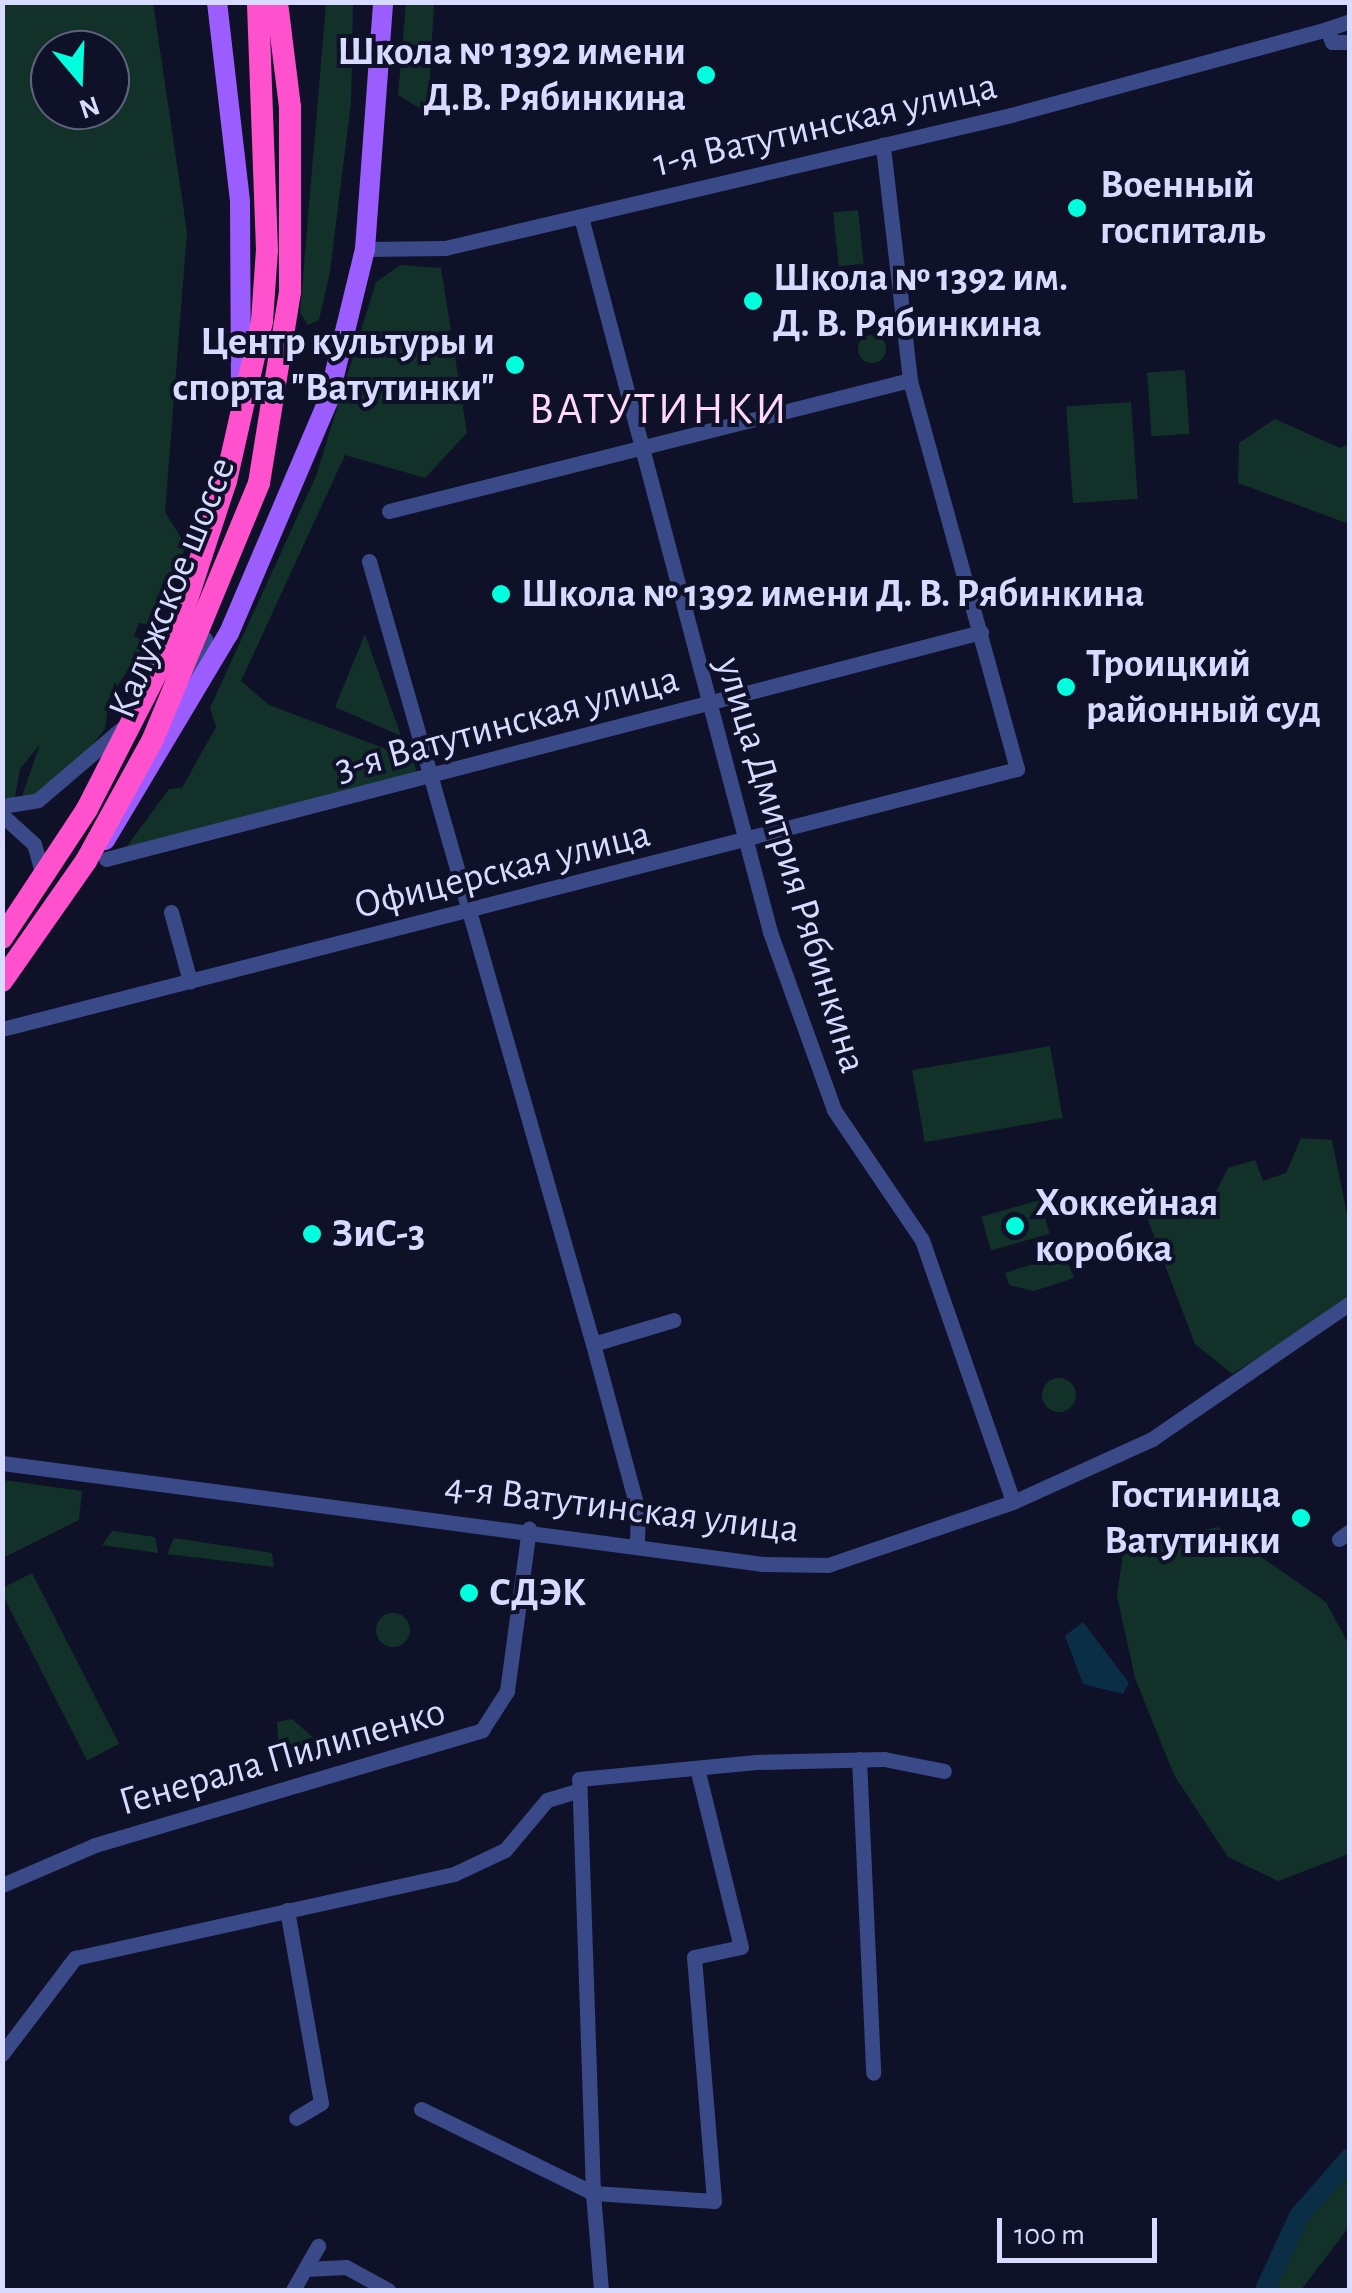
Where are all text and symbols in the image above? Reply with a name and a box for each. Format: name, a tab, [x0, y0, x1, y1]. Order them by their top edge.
place label: Школа № 1392 имени Д.В. Рябинкина	[337, 28, 686, 122]
north arrow	[30, 30, 130, 130]
street label: 1-я Ватутинская улица	[649, 62, 1001, 188]
marker: Школа № 1392 имени Д.В. Рябинкина	[695, 64, 717, 86]
text: N	[75, 90, 103, 123]
place label: Военный госпиталь	[1100, 161, 1266, 255]
marker: Военный госпиталь	[1064, 195, 1090, 221]
place label: Школа № 1392 им. Д. В. Рябинкина	[773, 254, 1068, 348]
marker: Школа № 1392 им. Д. В. Рябинкина	[742, 290, 764, 312]
place label: Центр культуры и спорта "Ватутинки"	[172, 318, 495, 412]
marker: Центр культуры и спорта "Ватутинки"	[504, 354, 526, 376]
district label: ВАТУТИНКИ	[529, 383, 789, 437]
street label: Калужское шоссе	[98, 450, 246, 726]
place label: Школа № 1392 имени Д. В. Рябинкина	[521, 570, 1144, 618]
marker: Школа № 1392 имени Д. В. Рябинкина	[490, 583, 512, 605]
place label: Троицкий районный суд	[1086, 640, 1321, 734]
street label: улица Дмитрия Рябинкина	[705, 651, 877, 1079]
street label: 3-я Ватутинская улица	[330, 655, 684, 793]
marker: Троицкий районный суд	[1055, 676, 1077, 698]
street label: Офицерская улица	[349, 810, 655, 930]
place label: Хоккейная коробка	[1035, 1179, 1218, 1273]
place label: ЗиС-3	[332, 1210, 425, 1258]
marker: Хоккейная коробка	[1004, 1215, 1026, 1237]
marker: ЗиС-3	[301, 1223, 323, 1245]
street label: 4-я Ватутинская улица	[442, 1462, 802, 1554]
place label: Гостиница Ватутинки	[1104, 1471, 1281, 1565]
marker: Гостиница Ватутинки	[1290, 1507, 1312, 1529]
place label: СДЭК	[489, 1569, 586, 1617]
marker: СДЭК	[458, 1582, 480, 1604]
street label: Генерала Пилипенко	[113, 1687, 451, 1827]
scale bar	[1002, 2198, 1162, 2260]
text: 100 m	[1014, 2220, 1085, 2250]

